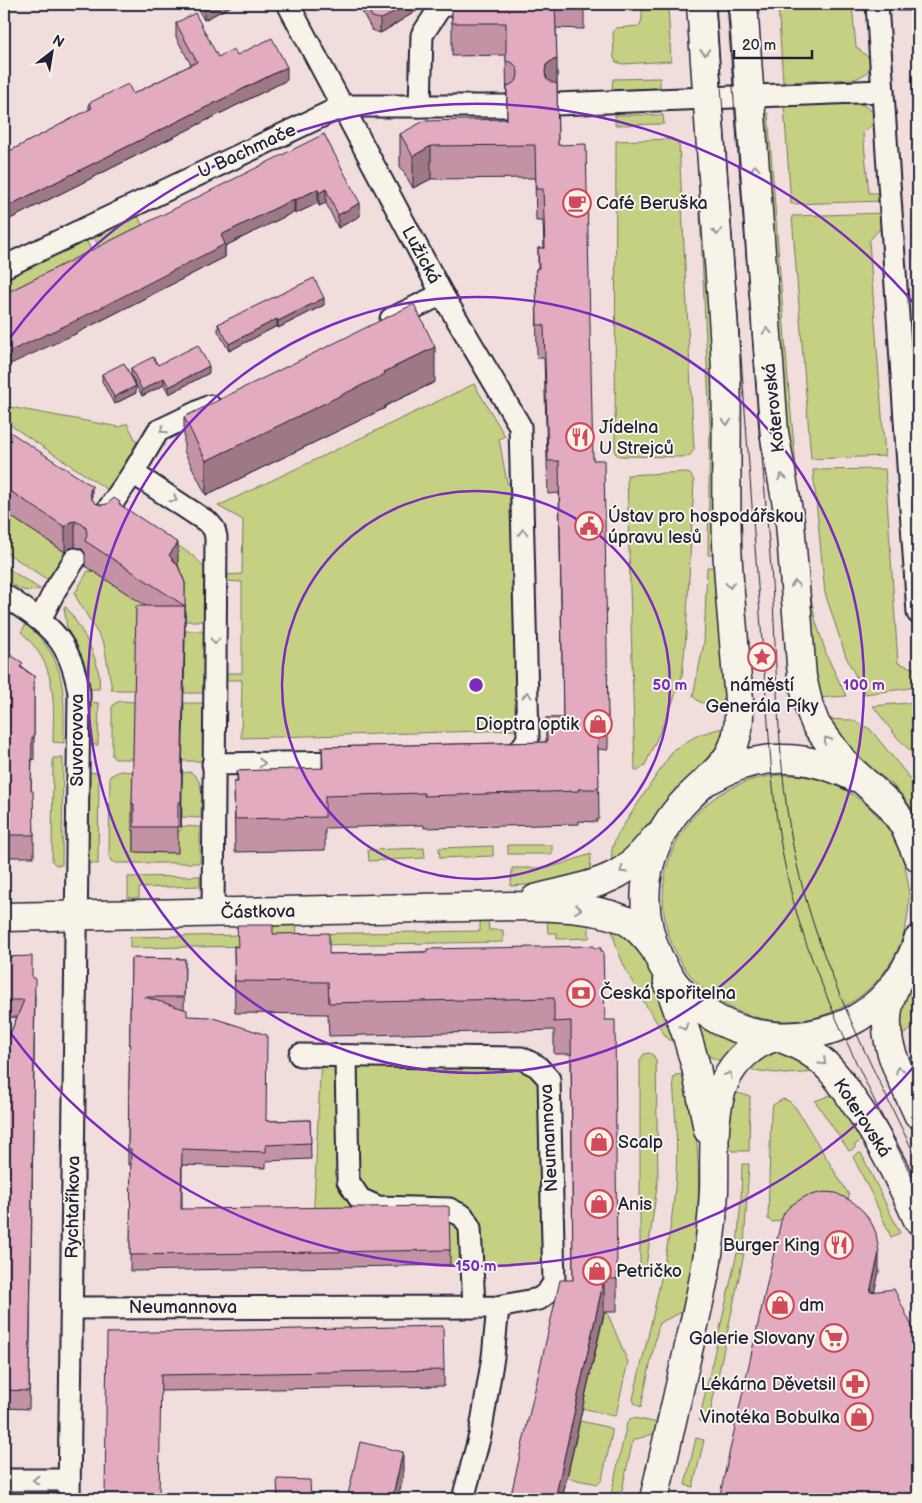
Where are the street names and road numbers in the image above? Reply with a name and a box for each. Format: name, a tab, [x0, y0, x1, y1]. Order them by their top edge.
street label: U Bachmače	[195, 119, 300, 183]
street label: Lužická	[397, 223, 445, 287]
street label: Koterovská	[759, 362, 789, 454]
street label: Suvorovova	[67, 693, 88, 787]
street label: Částkova	[220, 899, 296, 923]
street label: Koterovská	[829, 1075, 895, 1161]
street label: Neumannova	[536, 1083, 562, 1193]
street label: Rychtaříkova	[62, 1155, 84, 1259]
street label: Neumannova	[129, 1297, 237, 1318]

